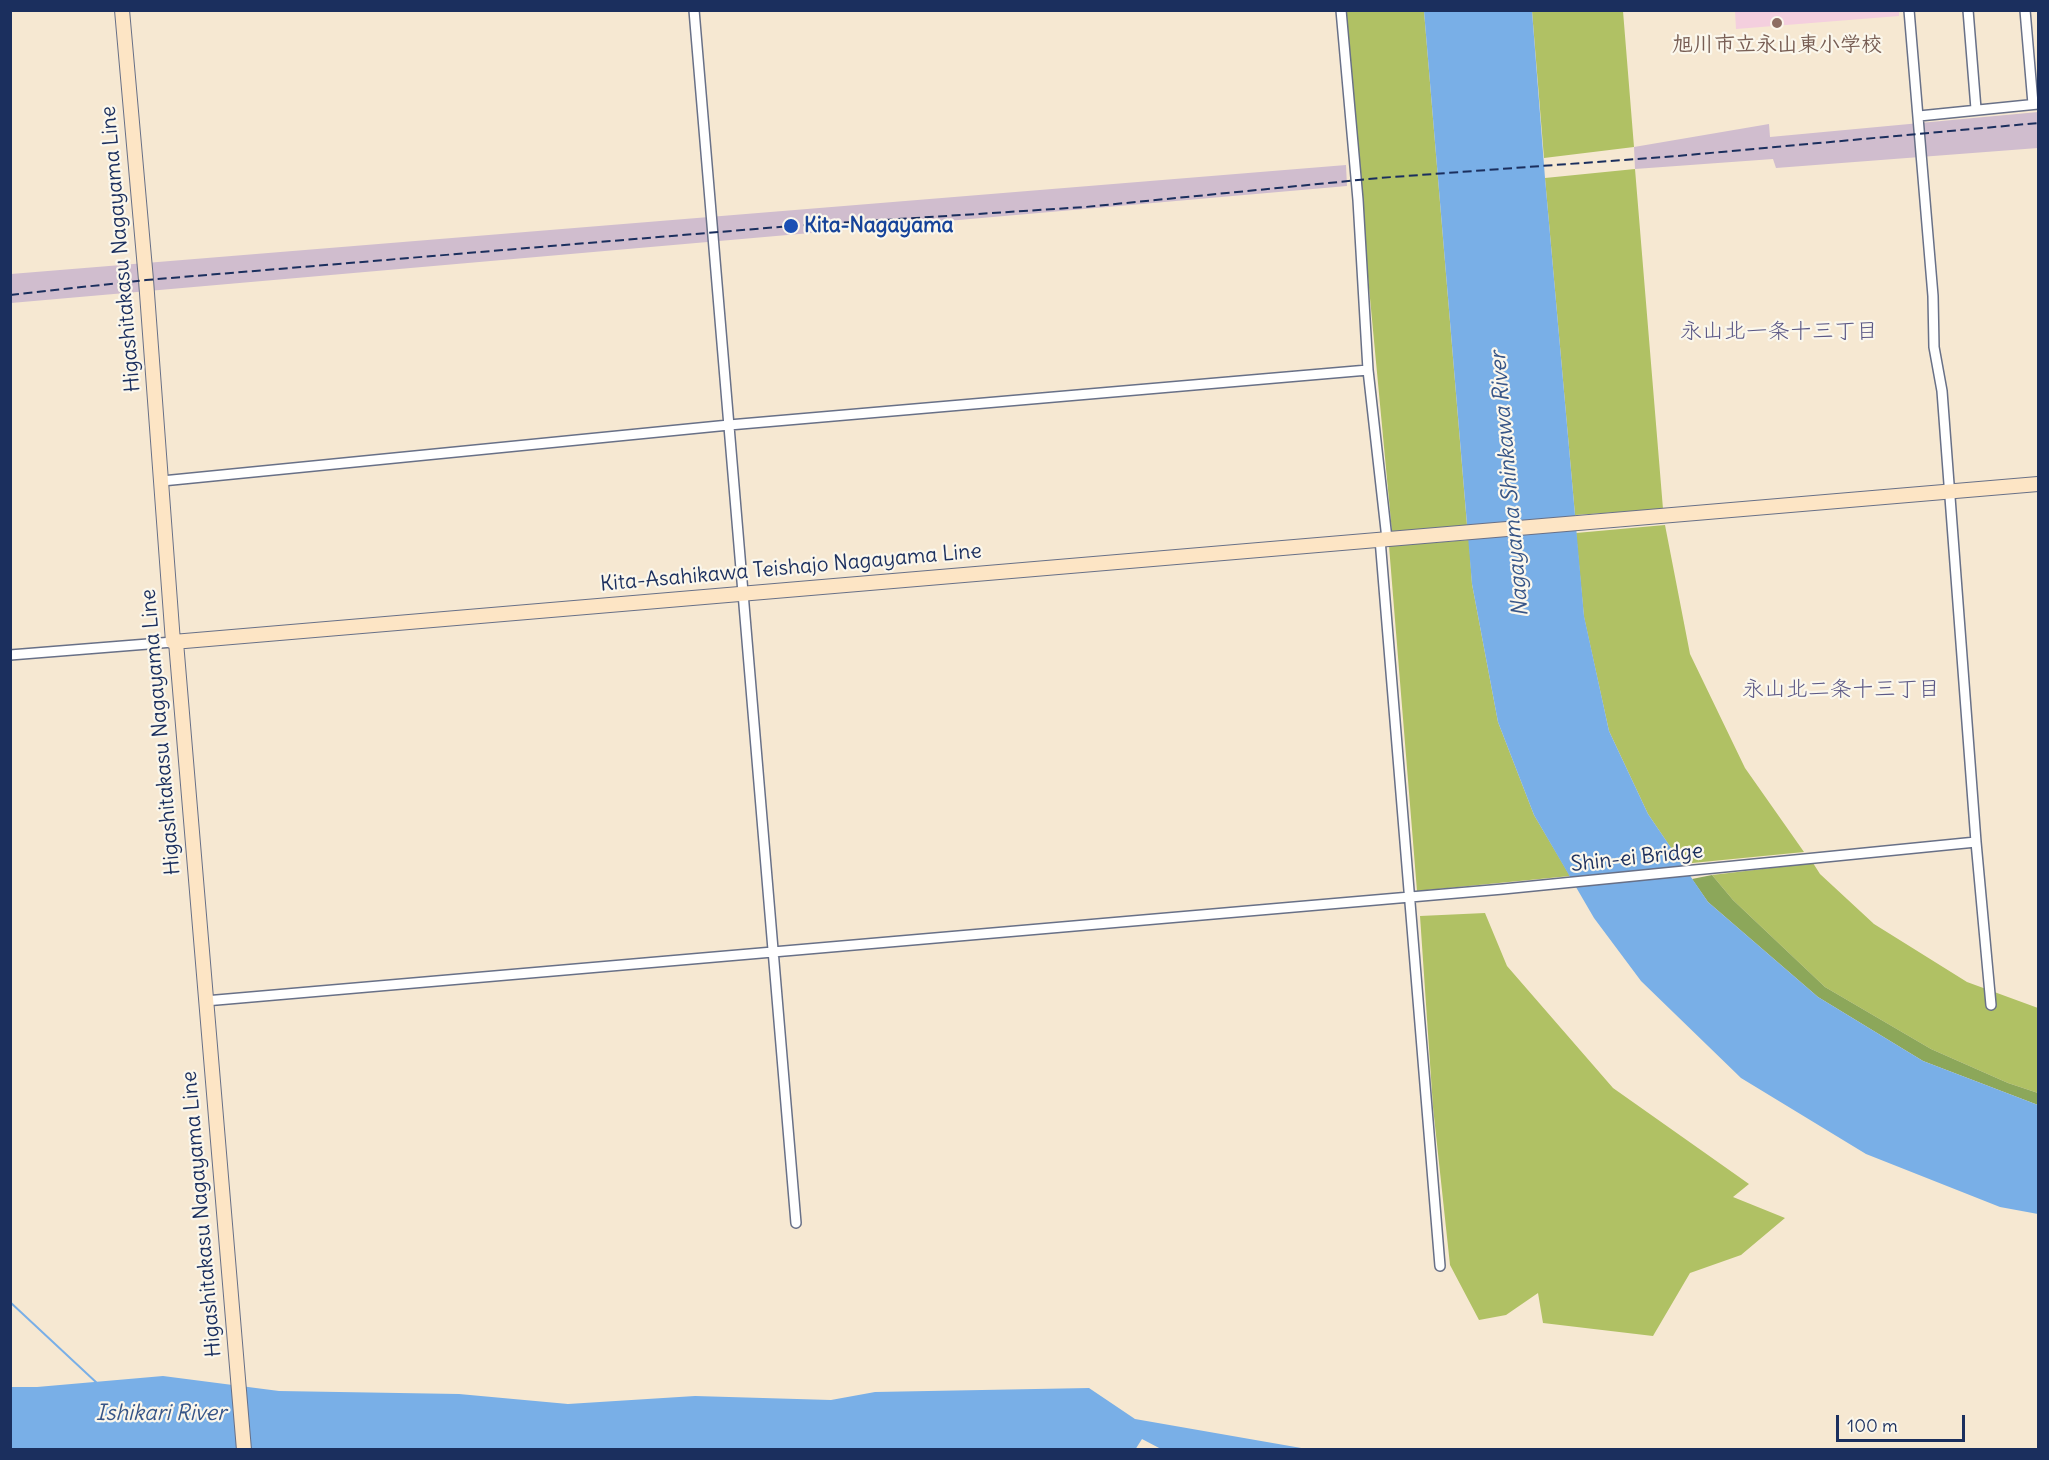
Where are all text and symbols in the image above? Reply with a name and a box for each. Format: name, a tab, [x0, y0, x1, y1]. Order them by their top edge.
marker: 旭川市立永山東小学校	[1770, 16, 1784, 30]
place label: 旭川市立永山東小学校	[1672, 32, 1882, 58]
street label: Higashitakasu Nagayama Line	[96, 105, 146, 393]
place label: Kita-Nagayama	[804, 213, 954, 239]
marker: Kita-Nagayama	[782, 217, 800, 235]
district label: 永山北一条十三丁目	[1680, 319, 1878, 345]
water label: Nagayama Shinkawa River	[1485, 350, 1535, 618]
street label: Kita-Asahikawa Teishajo Nagayama Line	[599, 539, 983, 597]
street label: Higashitakasu Nagayama Line	[136, 588, 186, 876]
district label: 永山北二条十三丁目	[1742, 677, 1940, 703]
street label: Shin-ei Bridge	[1570, 839, 1704, 877]
street label: Higashitakasu Nagayama Line	[177, 1070, 227, 1358]
water label: Ishikari River	[96, 1401, 226, 1427]
scale bar	[1839, 1403, 1968, 1441]
text: 100 m	[1847, 1414, 1898, 1437]

